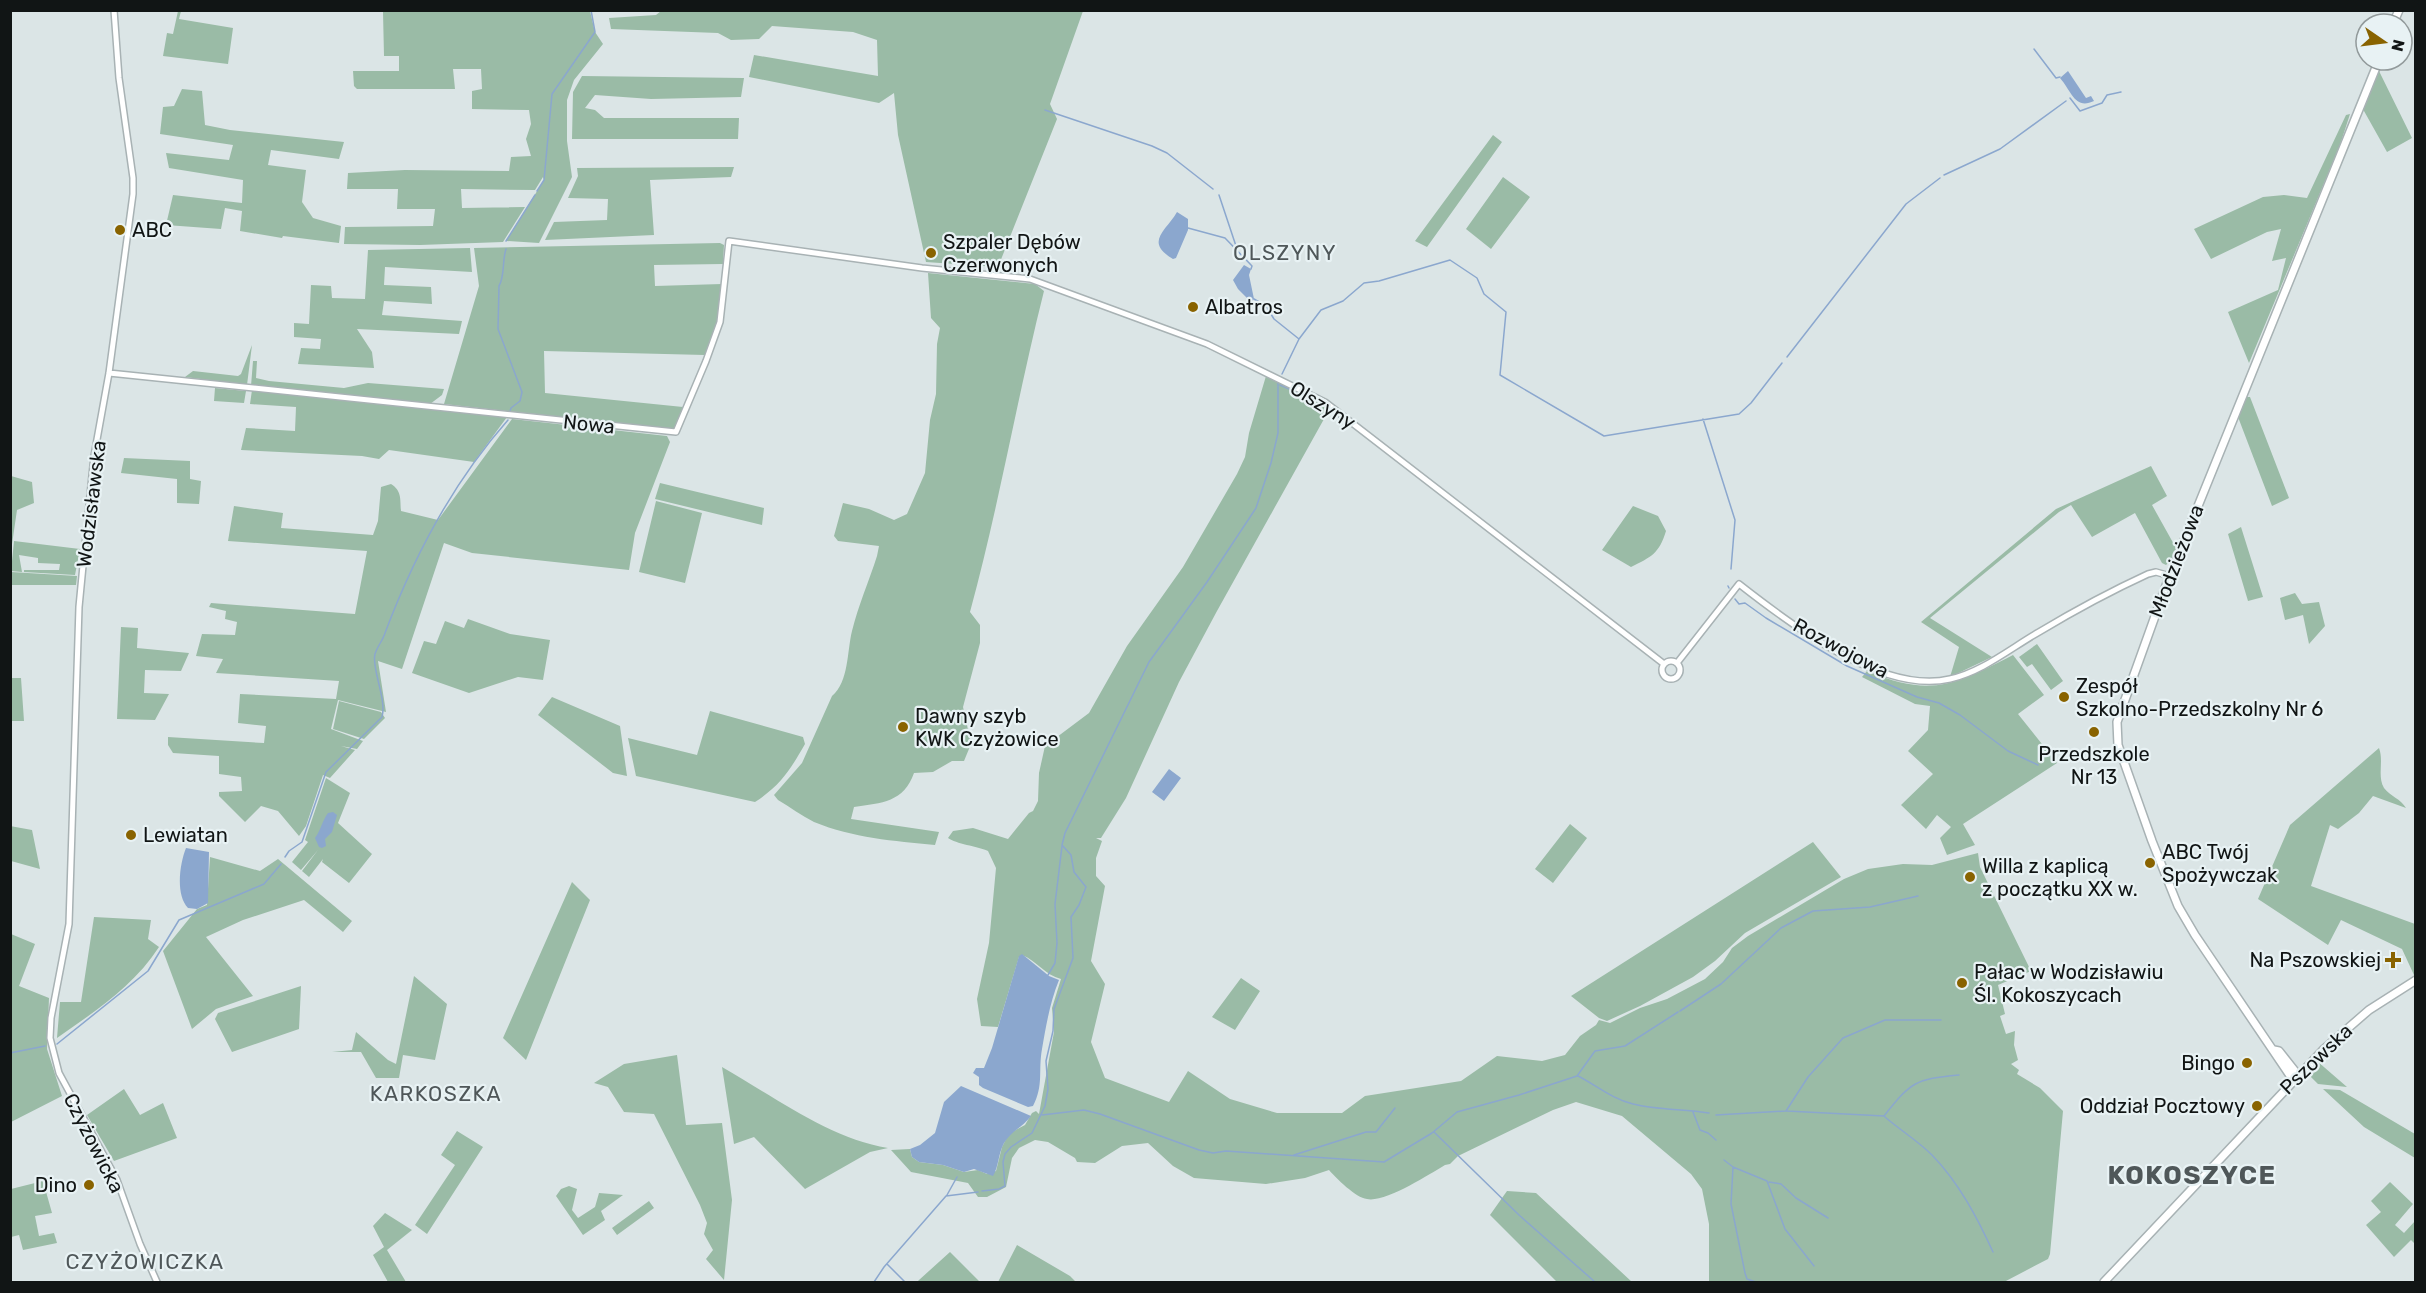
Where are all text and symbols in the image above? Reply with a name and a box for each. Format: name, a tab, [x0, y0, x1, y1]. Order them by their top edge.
north arrow	[2354, 12, 2414, 72]
text: N	[2387, 38, 2409, 53]
place label: ABC	[132, 218, 172, 242]
marker: ABC	[113, 223, 127, 237]
place label: Szpaler Dębów Czerwonych	[943, 230, 1081, 277]
district label: OLSZYNY	[1233, 240, 1337, 265]
marker: Szpaler Dębów Czerwonych	[924, 246, 938, 260]
place label: Albatros	[1205, 295, 1283, 319]
marker: Albatros	[1186, 300, 1200, 314]
street label: Olszyny	[1286, 376, 1360, 434]
street label: Nowa	[562, 409, 616, 439]
street label: Wodzisławska	[71, 439, 111, 569]
street label: Młodzieżowa	[2143, 501, 2209, 621]
street label: Rozwojowa	[1789, 613, 1893, 683]
place label: Zespół Szkolno-Przedszkolny Nr 6	[2076, 674, 2323, 721]
marker: Zespół Szkolno-Przedszkolny Nr 6	[2057, 690, 2071, 704]
place label: Dawny szyb KWK Czyżowice	[915, 704, 1059, 751]
marker: Dawny szyb KWK Czyżowice	[896, 720, 910, 734]
marker: Przedszkole Nr 13	[2087, 725, 2101, 739]
place label: Przedszkole Nr 13	[2038, 742, 2150, 789]
place label: Lewiatan	[143, 823, 228, 847]
marker: Lewiatan	[124, 828, 138, 842]
place label: ABC Twój Spożywczak	[2162, 840, 2278, 887]
place label: Willa z kaplicą z początku XX w.	[1982, 854, 2138, 901]
marker: ABC Twój Spożywczak	[2143, 856, 2157, 870]
marker: Willa z kaplicą z początku XX w.	[1963, 870, 1977, 884]
place label: Na Pszowskiej	[2249, 948, 2381, 972]
marker: Na Pszowskiej	[2386, 953, 2400, 967]
place label: Pałac w Wodzisławiu Śl. Kokoszycach	[1974, 960, 2164, 1007]
marker: Pałac w Wodzisławiu Śl. Kokoszycach	[1955, 976, 1969, 990]
street label: Pszowska	[2275, 1019, 2357, 1099]
place label: Bingo	[2181, 1051, 2235, 1075]
marker: Bingo	[2240, 1056, 2254, 1070]
district label: KARKOSZKA	[370, 1081, 502, 1106]
street label: Czyżowicka	[59, 1089, 129, 1197]
place label: Oddział Pocztowy	[2080, 1094, 2245, 1118]
marker: Oddział Pocztowy	[2250, 1099, 2264, 1113]
district label: KOKOSZYCE	[2107, 1160, 2277, 1191]
place label: Dino	[35, 1173, 77, 1197]
marker: Dino	[82, 1178, 96, 1192]
district label: CZYŻOWICZKA	[65, 1249, 225, 1274]

